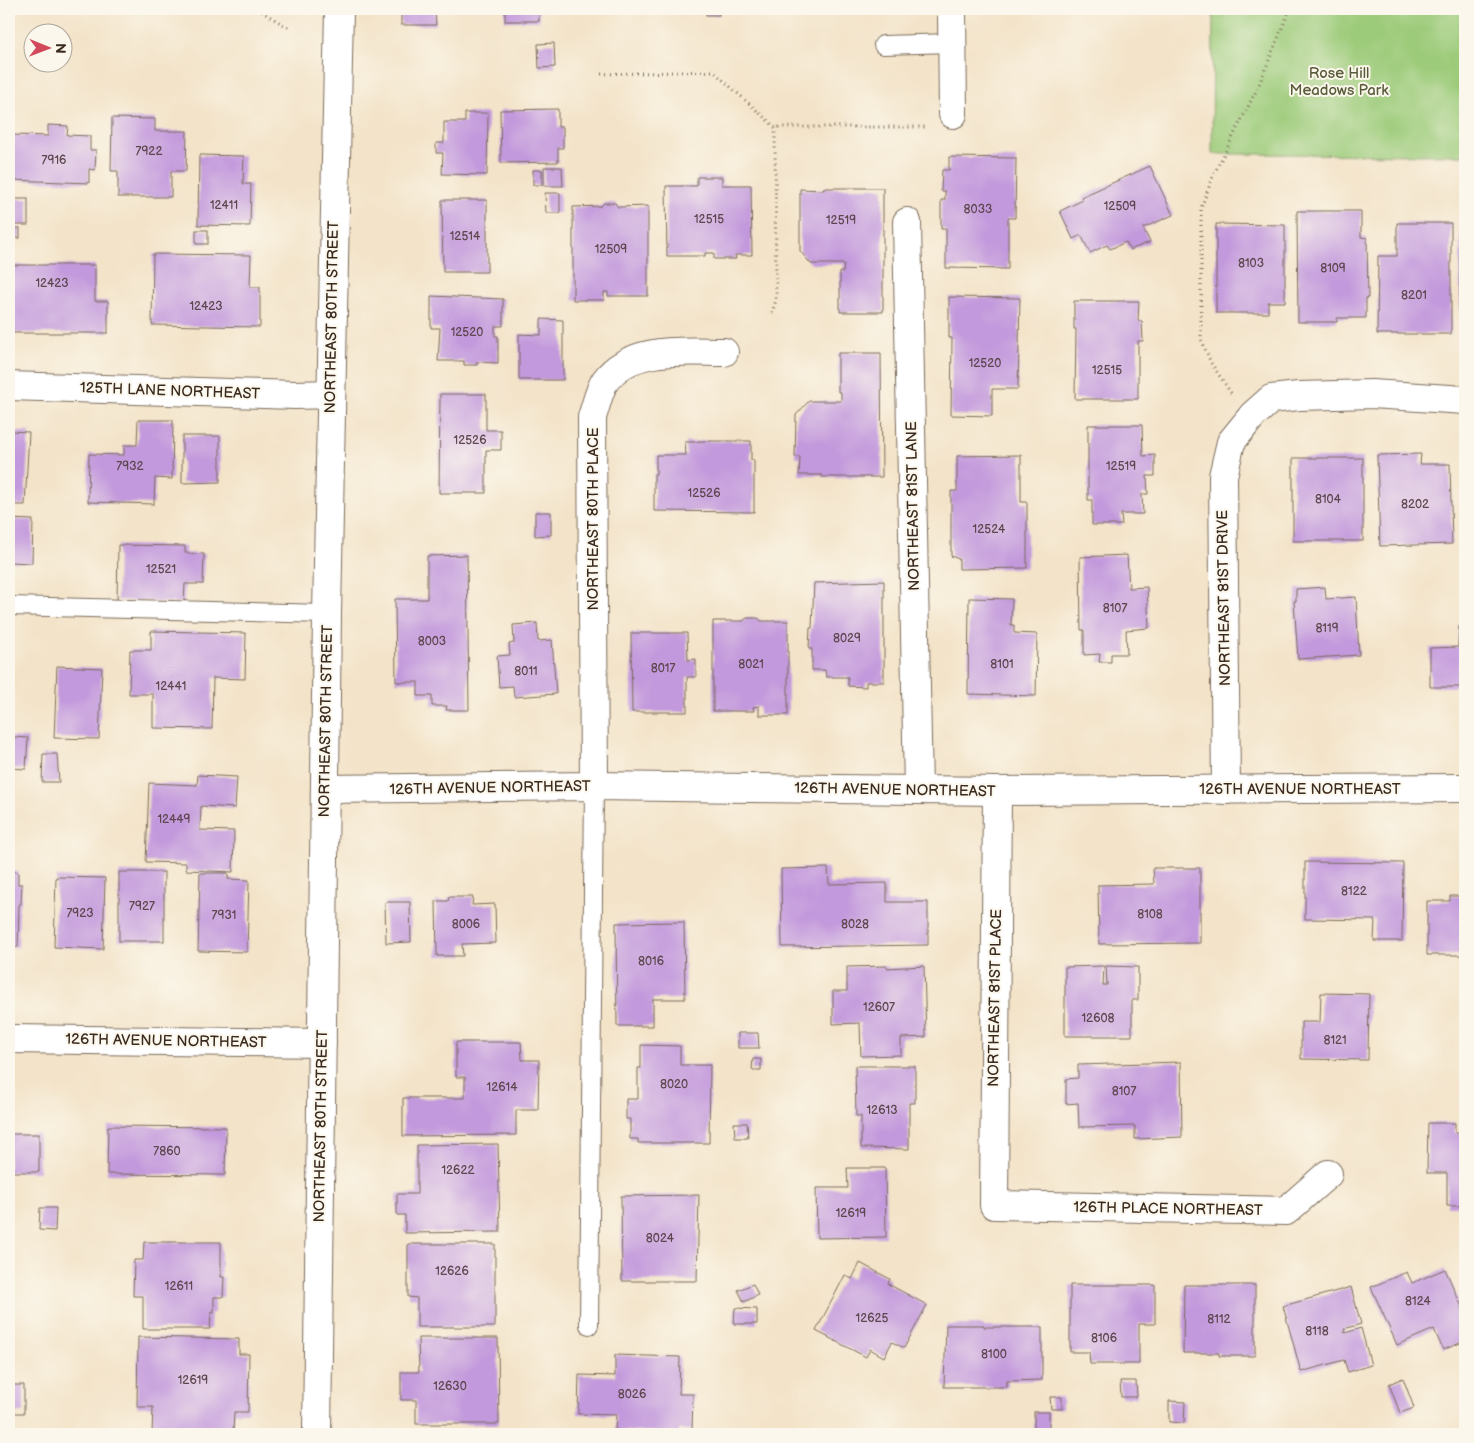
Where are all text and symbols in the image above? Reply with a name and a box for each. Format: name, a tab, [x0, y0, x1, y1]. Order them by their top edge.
north arrow	[22, 22, 72, 72]
text: N	[52, 43, 69, 54]
park label: Rose Hill Meadows Park	[1290, 64, 1389, 100]
house number: 7922	[136, 144, 163, 159]
house number: 7916	[42, 153, 66, 168]
house number: 12411	[210, 198, 238, 213]
house number: 12509	[1104, 199, 1136, 214]
house number: 8033	[964, 202, 992, 217]
house number: 12515	[694, 212, 724, 227]
house number: 12519	[826, 213, 856, 228]
street label: NORTHEAST 80TH STREET	[321, 220, 343, 414]
house number: 12514	[450, 229, 481, 244]
house number: 12509	[595, 242, 627, 257]
house number: 8103	[1238, 256, 1264, 271]
house number: 8109	[1320, 261, 1346, 276]
house number: 12423	[35, 276, 69, 291]
house number: 8201	[1401, 288, 1427, 303]
house number: 12423	[189, 299, 223, 314]
house number: 12520	[451, 325, 483, 340]
house number: 12520	[969, 356, 1001, 371]
house number: 12515	[1092, 363, 1122, 378]
street label: 125TH LANE NORTHEAST	[79, 378, 261, 404]
street label: NORTHEAST 81ST LANE	[902, 421, 924, 591]
street label: NORTHEAST 80TH PLACE	[584, 427, 603, 611]
house number: 12526	[453, 433, 487, 448]
house number: 7932	[116, 459, 144, 474]
house number: 12519	[1106, 459, 1136, 474]
house number: 12526	[687, 486, 721, 501]
house number: 8104	[1315, 492, 1342, 507]
house number: 8202	[1401, 497, 1429, 512]
street label: NORTHEAST 81ST DRIVE	[1213, 510, 1235, 686]
house number: 12524	[973, 522, 1006, 537]
house number: 12521	[146, 562, 176, 577]
house number: 8107	[1103, 601, 1127, 616]
house number: 8119	[1315, 621, 1339, 636]
street label: NORTHEAST 80TH STREET	[315, 624, 337, 818]
house number: 8029	[833, 631, 861, 646]
house number: 8003	[418, 634, 446, 649]
house number: 8021	[738, 657, 764, 672]
house number: 8101	[990, 657, 1014, 672]
house number: 8017	[651, 661, 675, 676]
house number: 8011	[514, 664, 538, 679]
house number: 12441	[156, 679, 186, 694]
street label: 126TH AVENUE NORTHEAST	[389, 777, 591, 799]
street label: 126TH AVENUE NORTHEAST	[794, 779, 996, 801]
street label: 126TH AVENUE NORTHEAST	[1199, 780, 1401, 799]
house number: 12449	[157, 812, 191, 827]
house number: 8122	[1341, 884, 1367, 899]
house number: 7927	[129, 899, 155, 914]
house number: 7923	[66, 906, 94, 921]
house number: 8108	[1137, 907, 1163, 922]
house number: 7931	[212, 908, 236, 923]
street label: NORTHEAST 81ST PLACE	[984, 909, 1006, 1087]
house number: 8006	[452, 917, 480, 932]
house number: 8028	[841, 917, 869, 932]
house number: 8016	[638, 954, 664, 969]
house number: 12607	[863, 1000, 895, 1015]
house number: 12608	[1081, 1011, 1115, 1026]
street label: NORTHEAST 80TH STREET	[310, 1029, 332, 1223]
street label: 126TH AVENUE NORTHEAST	[65, 1030, 267, 1052]
house number: 8121	[1323, 1033, 1347, 1048]
house number: 8020	[660, 1077, 688, 1092]
house number: 12614	[486, 1080, 518, 1095]
house number: 8107	[1112, 1084, 1136, 1099]
house number: 12613	[866, 1103, 898, 1118]
house number: 7860	[153, 1144, 181, 1159]
house number: 12622	[441, 1163, 475, 1178]
street label: 126TH PLACE NORTHEAST	[1073, 1198, 1263, 1220]
house number: 12619	[836, 1206, 866, 1221]
house number: 8024	[646, 1231, 675, 1246]
house number: 12626	[435, 1264, 469, 1279]
house number: 12611	[165, 1279, 193, 1294]
house number: 8124	[1405, 1294, 1432, 1309]
house number: 12625	[855, 1311, 889, 1326]
house number: 8112	[1207, 1312, 1231, 1327]
house number: 8118	[1305, 1324, 1329, 1339]
house number: 8106	[1091, 1331, 1117, 1346]
house number: 8100	[981, 1347, 1007, 1362]
house number: 12619	[178, 1373, 208, 1388]
house number: 12630	[433, 1379, 467, 1394]
house number: 8026	[618, 1387, 646, 1402]

